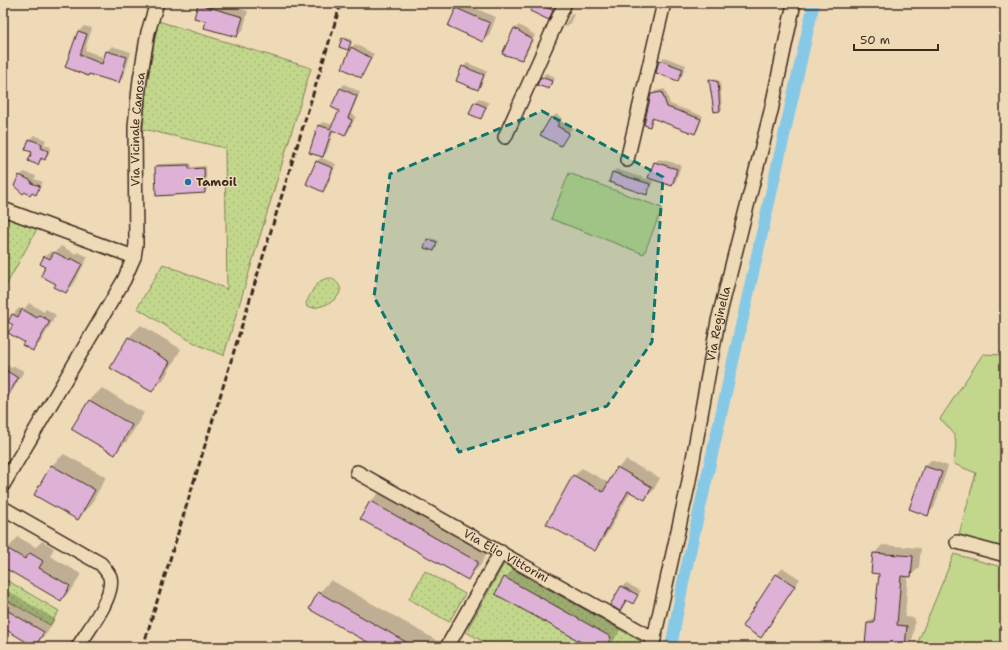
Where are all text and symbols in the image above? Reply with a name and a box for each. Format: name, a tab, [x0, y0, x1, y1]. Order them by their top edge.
scale bar	[854, 26, 938, 52]
text: 50 m	[860, 32, 890, 48]
street label: Via Vicinale Canosa	[127, 70, 149, 187]
place label: Tamoil	[196, 174, 237, 190]
marker: Tamoil	[183, 177, 193, 187]
street label: Via Reginella	[703, 284, 735, 363]
street label: Via Elio Vittorini	[460, 525, 552, 586]

